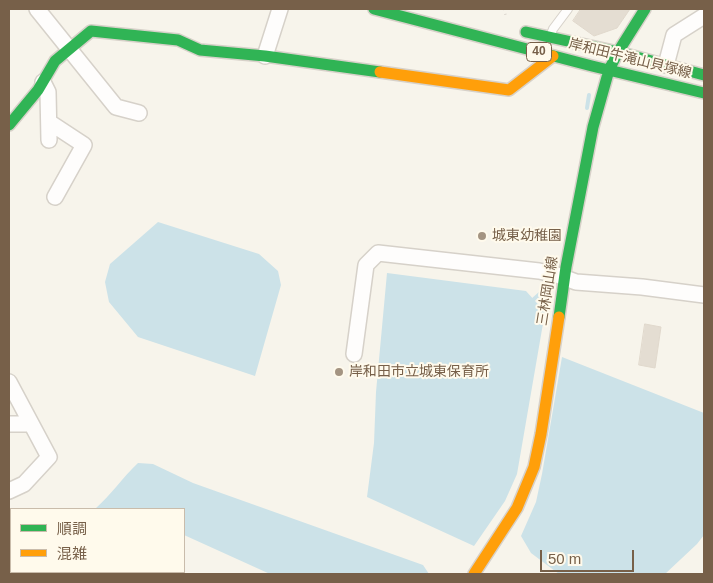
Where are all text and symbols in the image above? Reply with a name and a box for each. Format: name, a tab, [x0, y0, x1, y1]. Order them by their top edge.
street label: 岸和田牛滝山貝塚線	[567, 36, 693, 82]
road number: 40	[526, 42, 552, 62]
place label: 城東幼稚園	[492, 228, 562, 244]
marker: 城東幼稚園	[476, 230, 488, 242]
street label: 三林岡山線	[534, 255, 562, 327]
place label: 岸和田市立城東保育所	[349, 364, 489, 380]
marker: 岸和田市立城東保育所	[333, 366, 345, 378]
legend	[10, 508, 185, 573]
text: 順調	[57, 520, 87, 537]
scale bar	[543, 540, 637, 572]
text: 混雑	[57, 545, 87, 562]
text: 50 m	[548, 550, 581, 567]

